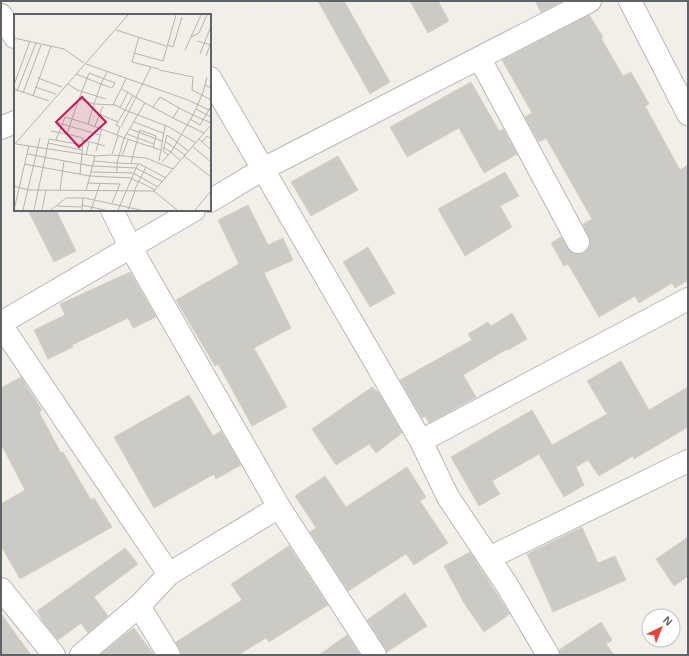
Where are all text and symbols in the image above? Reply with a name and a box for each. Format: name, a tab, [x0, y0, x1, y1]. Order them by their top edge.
inset map	[14, 14, 211, 211]
north arrow	[641, 608, 681, 648]
text: N	[661, 614, 675, 628]

